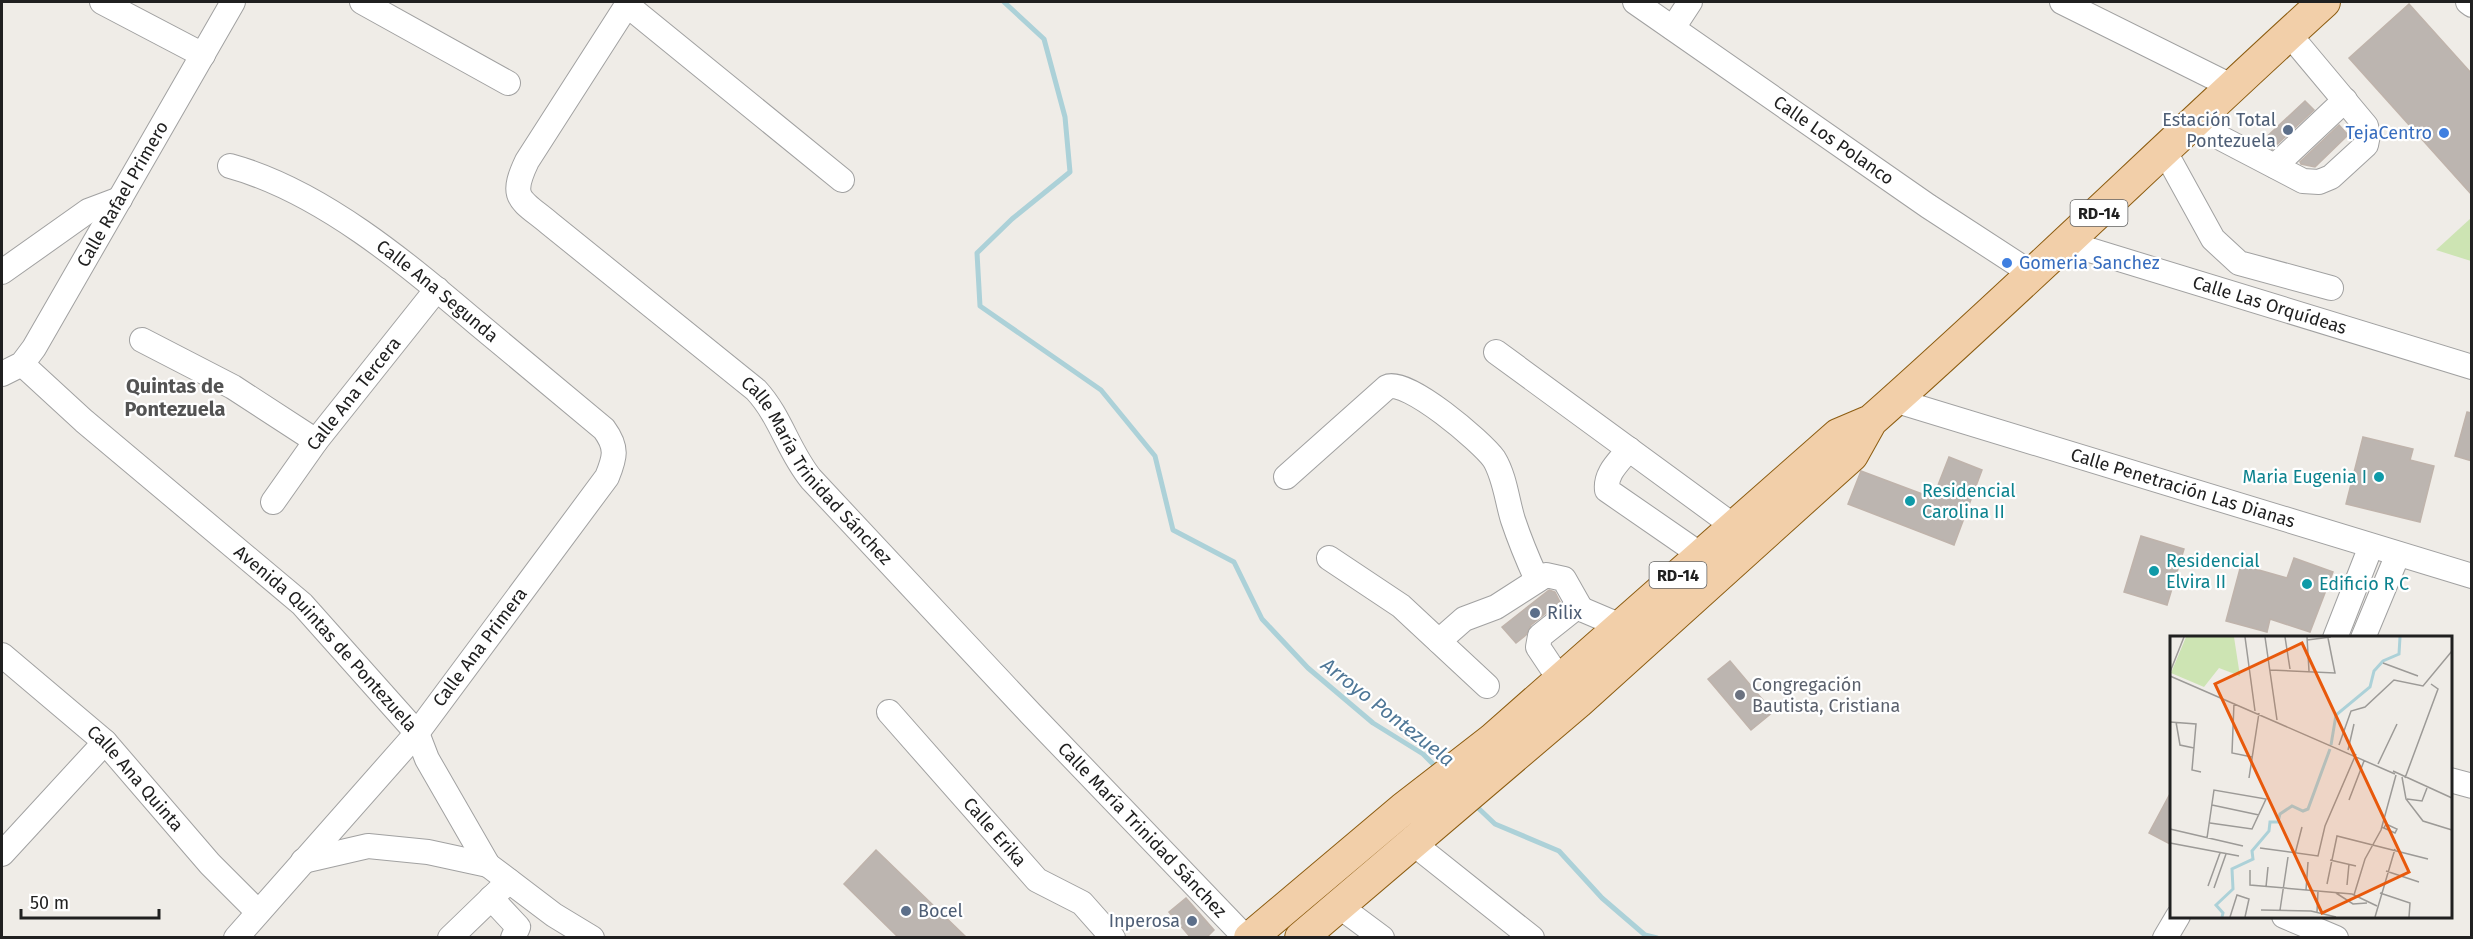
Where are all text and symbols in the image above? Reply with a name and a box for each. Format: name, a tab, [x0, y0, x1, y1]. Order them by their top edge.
street label: Calle Los Polanco	[1769, 91, 1898, 190]
place label: Estación Total Pontezuela	[2162, 109, 2276, 152]
street label: Calle Rafael Primero	[72, 117, 173, 271]
place label: TejaCentro	[2346, 122, 2432, 144]
marker: Estación Total Pontezuela	[2281, 123, 2295, 137]
marker: TejaCentro	[2437, 126, 2451, 140]
road number: RD-14	[2070, 200, 2128, 226]
street label: Calle Ana Segunda	[372, 235, 503, 347]
place label: Gomeria Sanchez	[2019, 252, 2160, 274]
marker: Gomeria Sanchez	[2000, 256, 2014, 270]
street label: Calle Las Orquídeas	[2190, 271, 2349, 339]
street label: Calle Ana Tercera	[302, 333, 405, 455]
street label: Calle María Trinidad Sánchez	[737, 371, 897, 570]
district label: Quintas de Pontezuela	[124, 374, 226, 421]
street label: Calle Penetración Las Dianas	[2068, 443, 2298, 533]
place label: Maria Eugenia I	[2242, 466, 2367, 488]
marker: Maria Eugenia I	[2372, 470, 2386, 484]
place label: Residencial Carolina II	[1922, 480, 2016, 523]
marker: Residencial Carolina II	[1903, 494, 1917, 508]
street label: Avenida Quintas de Pontezuela	[230, 541, 422, 736]
place label: Residencial Elvira II	[2166, 550, 2260, 593]
road number: RD-14	[1650, 562, 1706, 588]
marker: Residencial Elvira II	[2147, 564, 2161, 578]
place label: Edificio R C	[2319, 573, 2409, 595]
marker: Edificio R C	[2300, 577, 2314, 591]
street label: Calle Ana Primera	[428, 583, 532, 711]
place label: Rilix	[1547, 602, 1582, 624]
marker: Rilix	[1528, 606, 1542, 620]
inset map	[2170, 636, 2452, 918]
water label: Arroyo Pontezuela	[1316, 652, 1459, 771]
place label: Congregación Bautista, Cristiana	[1752, 674, 1900, 717]
marker: Congregación Bautista, Cristiana	[1733, 688, 1747, 702]
street label: Calle Ana Quinta	[82, 721, 188, 836]
street label: Calle María Trinidad Sánchez	[1053, 738, 1231, 922]
street label: Calle Erika	[958, 793, 1031, 871]
scale bar	[21, 882, 159, 920]
text: 50 m	[30, 892, 69, 914]
place label: Bocel	[918, 900, 963, 922]
marker: Bocel	[899, 904, 913, 918]
place label: Inperosa	[1109, 910, 1180, 932]
marker: Inperosa	[1185, 914, 1199, 928]

